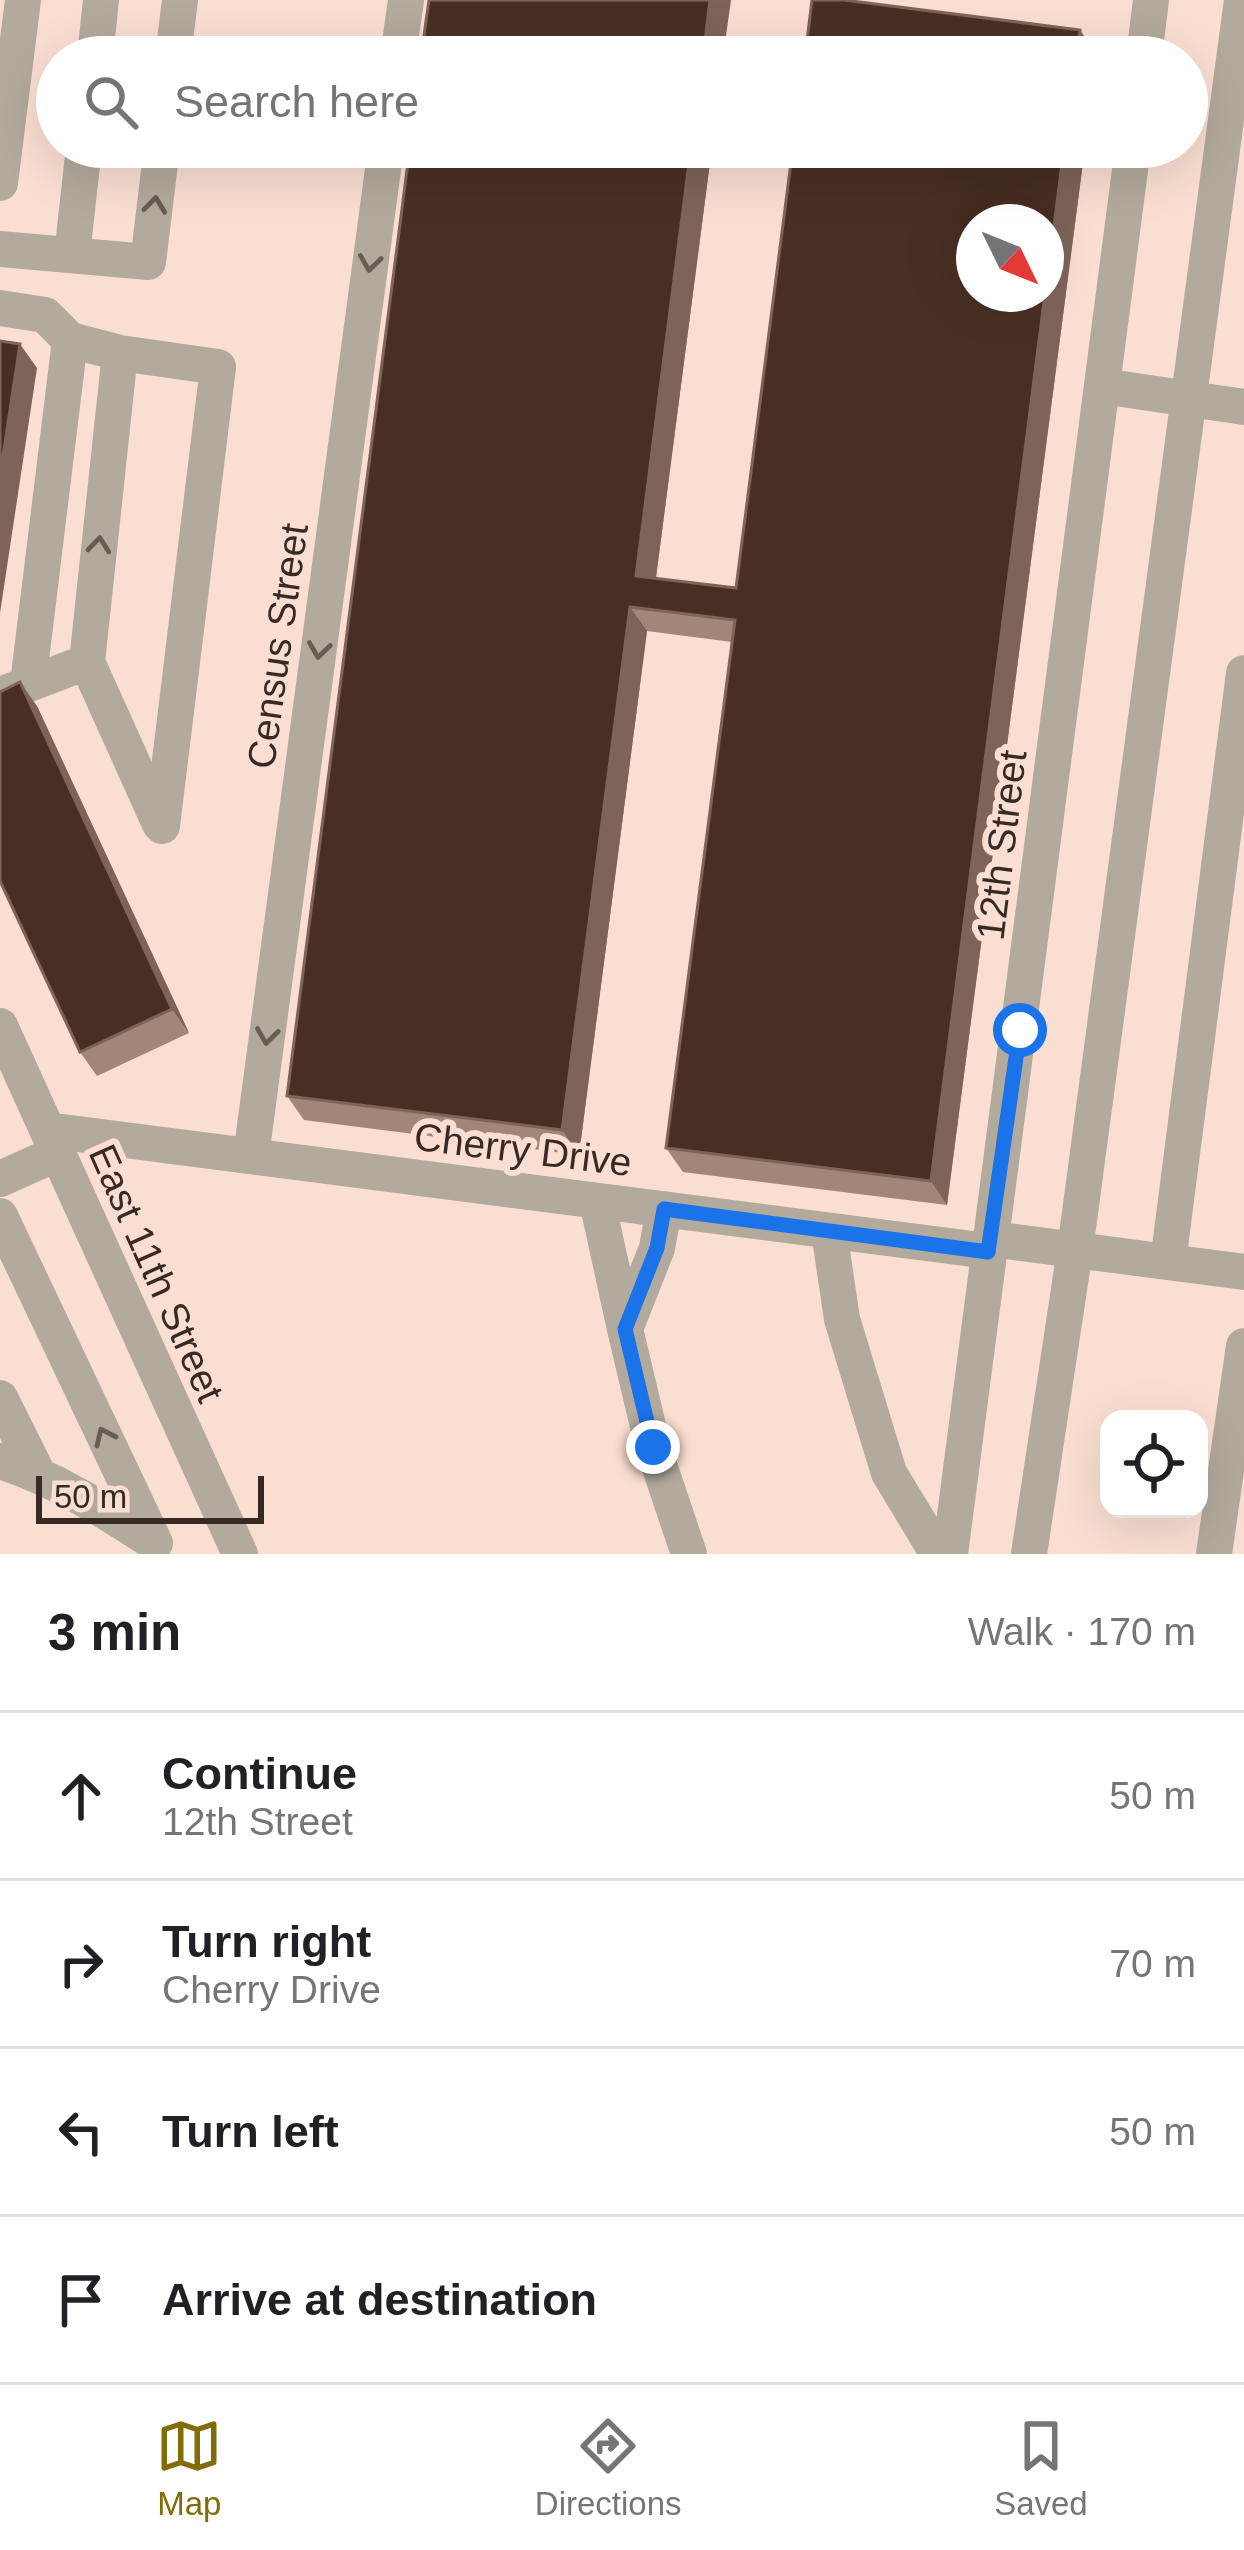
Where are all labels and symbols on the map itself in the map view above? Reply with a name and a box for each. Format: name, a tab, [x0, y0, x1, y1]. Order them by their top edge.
one-way arrow	[142, 195, 168, 214]
north arrow	[956, 204, 1064, 312]
one-way arrow	[358, 253, 384, 273]
street label: Census Street	[239, 521, 316, 771]
one-way arrow	[86, 535, 112, 555]
one-way arrow	[306, 640, 332, 659]
street label: 12th Street	[969, 748, 1034, 942]
route start	[993, 1003, 1047, 1057]
one-way arrow	[255, 1026, 281, 1046]
street label: Cherry Drive	[412, 1115, 634, 1184]
street label: East 11th Street	[81, 1138, 233, 1409]
route end	[626, 1420, 680, 1474]
one-way arrow	[95, 1427, 118, 1448]
scale bar	[36, 1470, 264, 1523]

